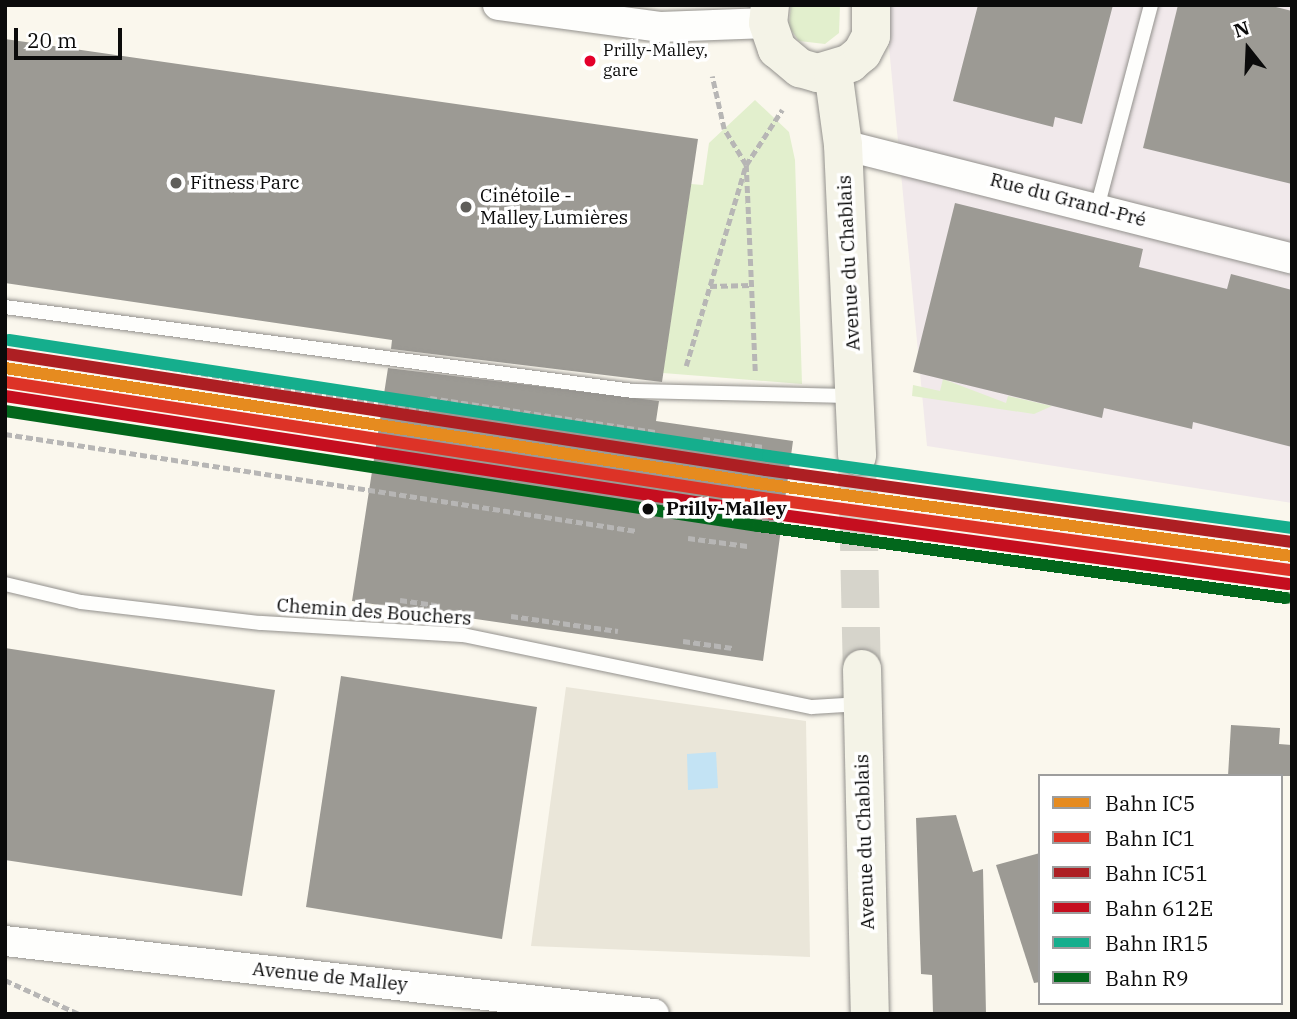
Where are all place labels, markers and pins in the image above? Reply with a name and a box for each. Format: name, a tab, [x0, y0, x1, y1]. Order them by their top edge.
place label: Prilly-Malley, gare	[603, 41, 708, 81]
marker: Prilly-Malley, gare	[583, 54, 597, 68]
place label: Fitness Parc	[190, 172, 299, 194]
marker: Fitness Parc	[168, 175, 184, 191]
place label: Cinétoile - Malley Lumières	[480, 185, 628, 229]
marker: Cinétoile - Malley Lumières	[458, 199, 474, 215]
marker: Prilly-Malley	[636, 497, 660, 521]
place label: Prilly-Malley	[666, 498, 787, 520]

